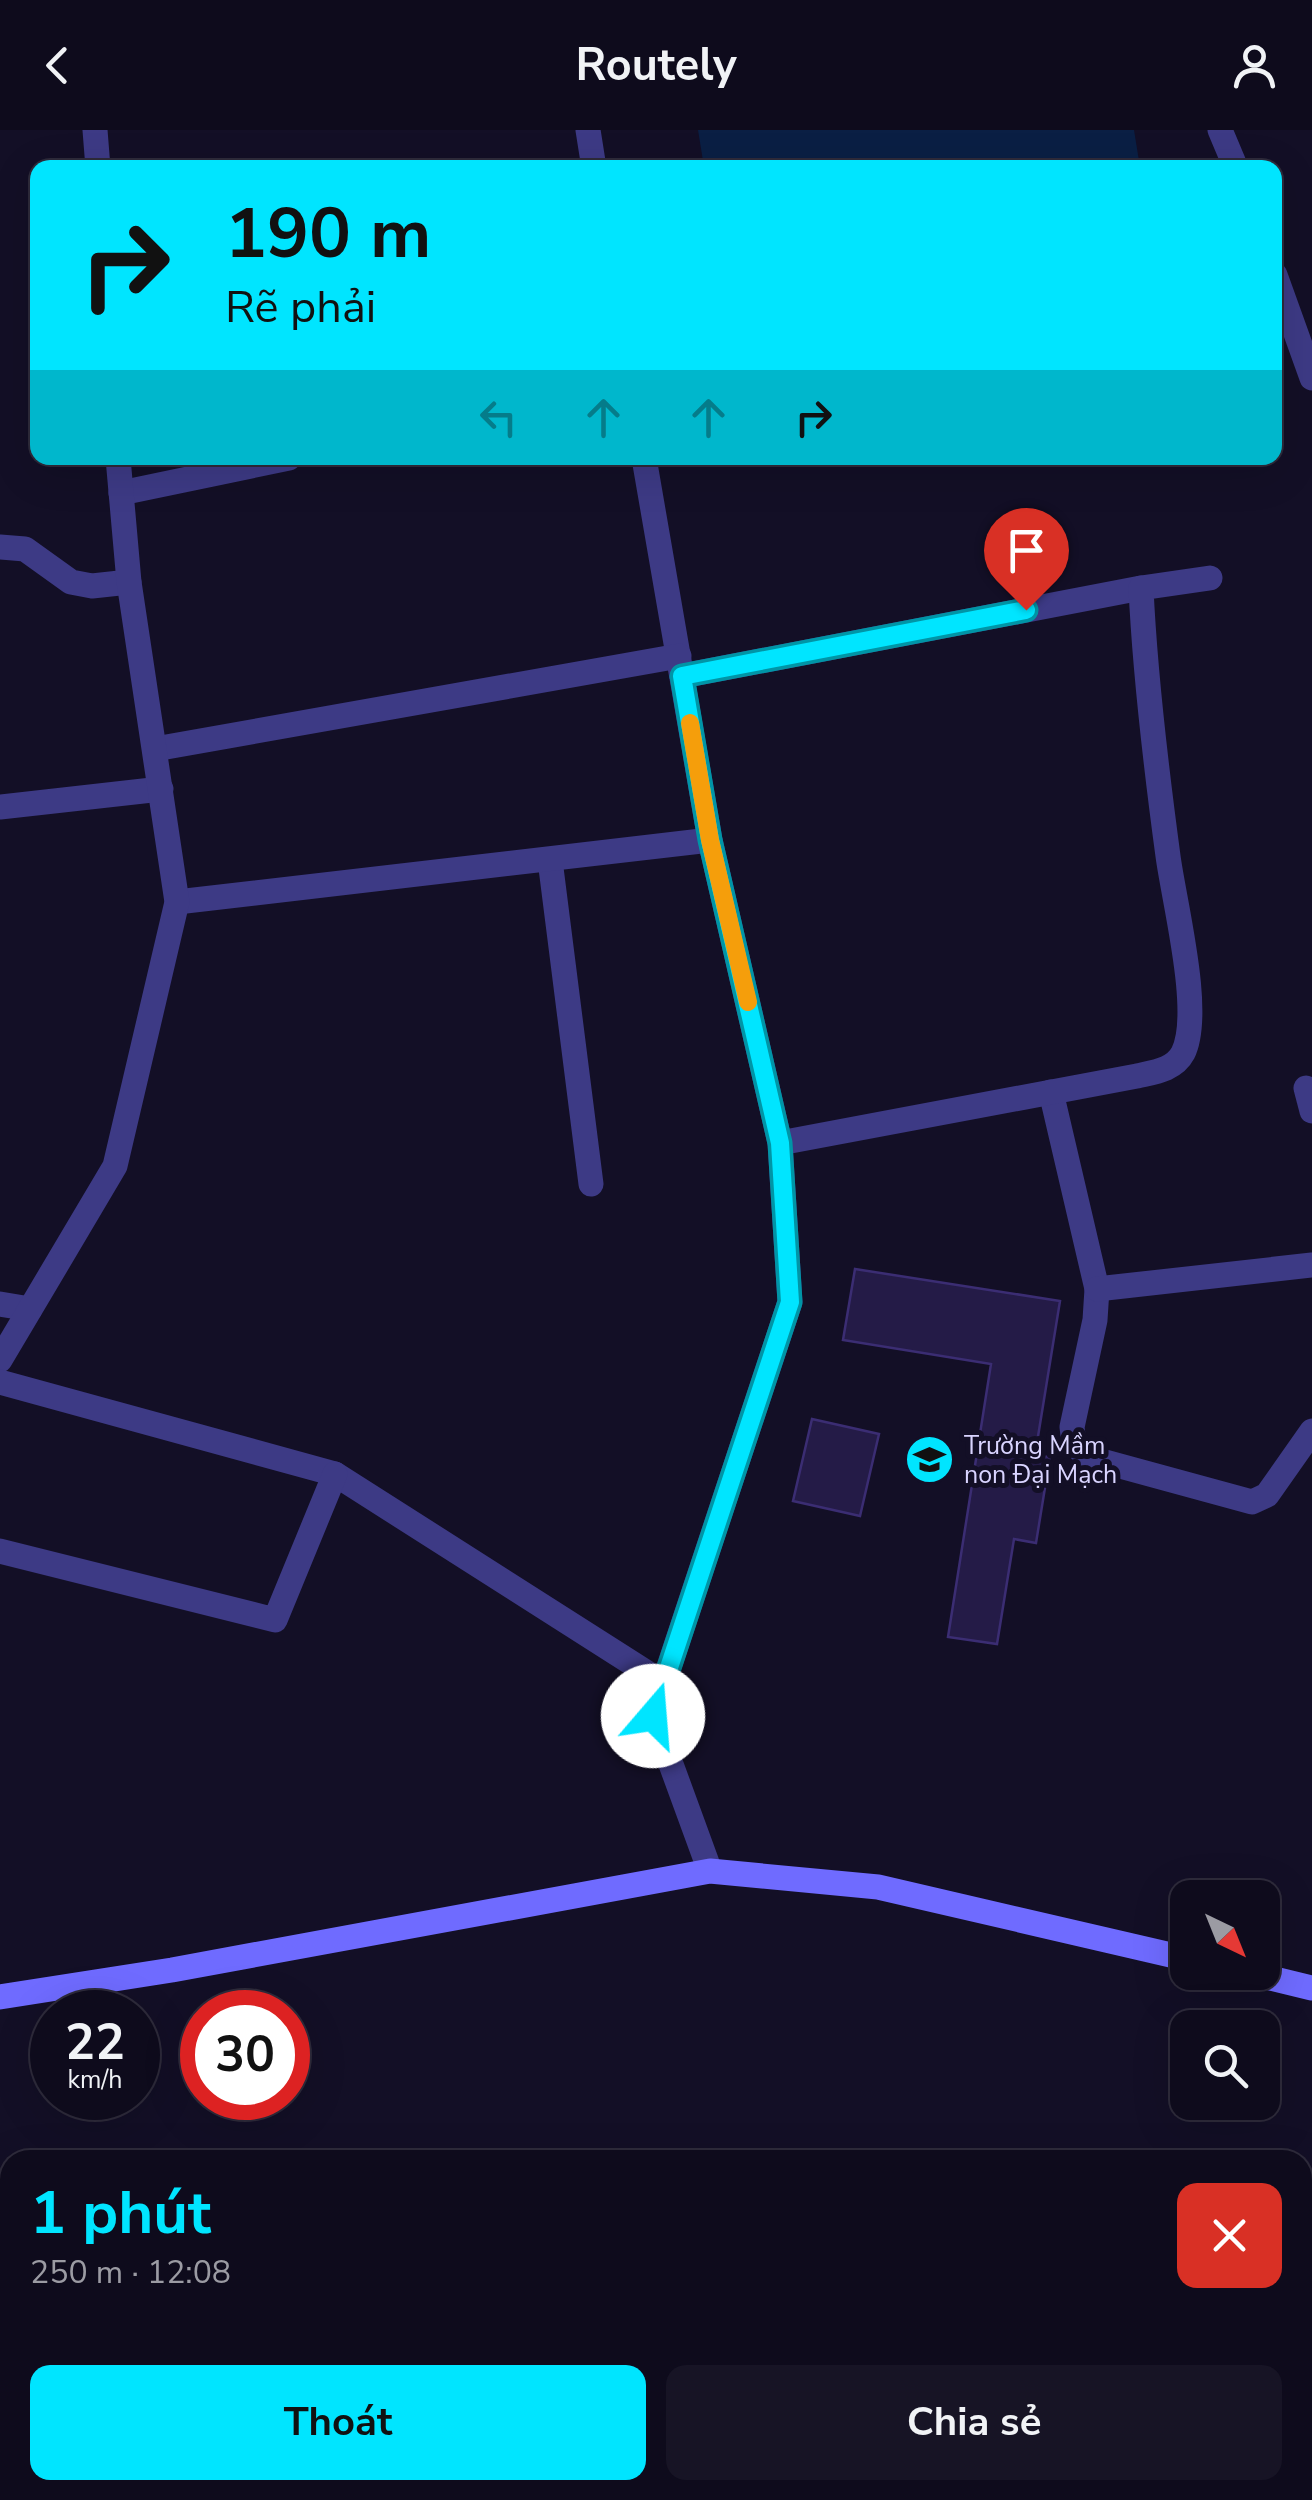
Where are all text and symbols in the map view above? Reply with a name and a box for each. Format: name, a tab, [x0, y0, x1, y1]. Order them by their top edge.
text: Routely	[575, 35, 737, 96]
icon: back	[30, 38, 85, 93]
icon: person	[1227, 38, 1282, 93]
text: 190 m	[225, 186, 431, 282]
icon: right	[60, 200, 190, 330]
text: Rẽ phải	[225, 277, 376, 338]
icon: left	[471, 390, 526, 445]
icon: ahead	[576, 390, 631, 445]
icon: ahead	[681, 390, 736, 445]
icon: right	[786, 390, 841, 445]
pin	[984, 508, 1069, 611]
icon: arrive	[999, 523, 1054, 578]
place label: Trường Mầm non Đại Mạch	[964, 1429, 1117, 1492]
school or university icon: Trường Mầm non Đại Mạch	[903, 1434, 955, 1486]
position arrow	[601, 1664, 705, 1768]
north arrow	[1170, 1880, 1280, 1990]
map controls	[1170, 1880, 1280, 2120]
speed limit sign: 30	[180, 1990, 310, 2120]
text: 22	[65, 2008, 125, 2077]
button: search	[1170, 2010, 1280, 2120]
text: km/h	[67, 2063, 123, 2097]
text: 1 phút	[30, 2172, 211, 2254]
button: close	[1177, 2183, 1282, 2288]
text: 250 m · 12:08	[30, 2251, 231, 2294]
button: Thoát	[30, 2365, 646, 2480]
button: Chia sẻ	[666, 2365, 1282, 2480]

